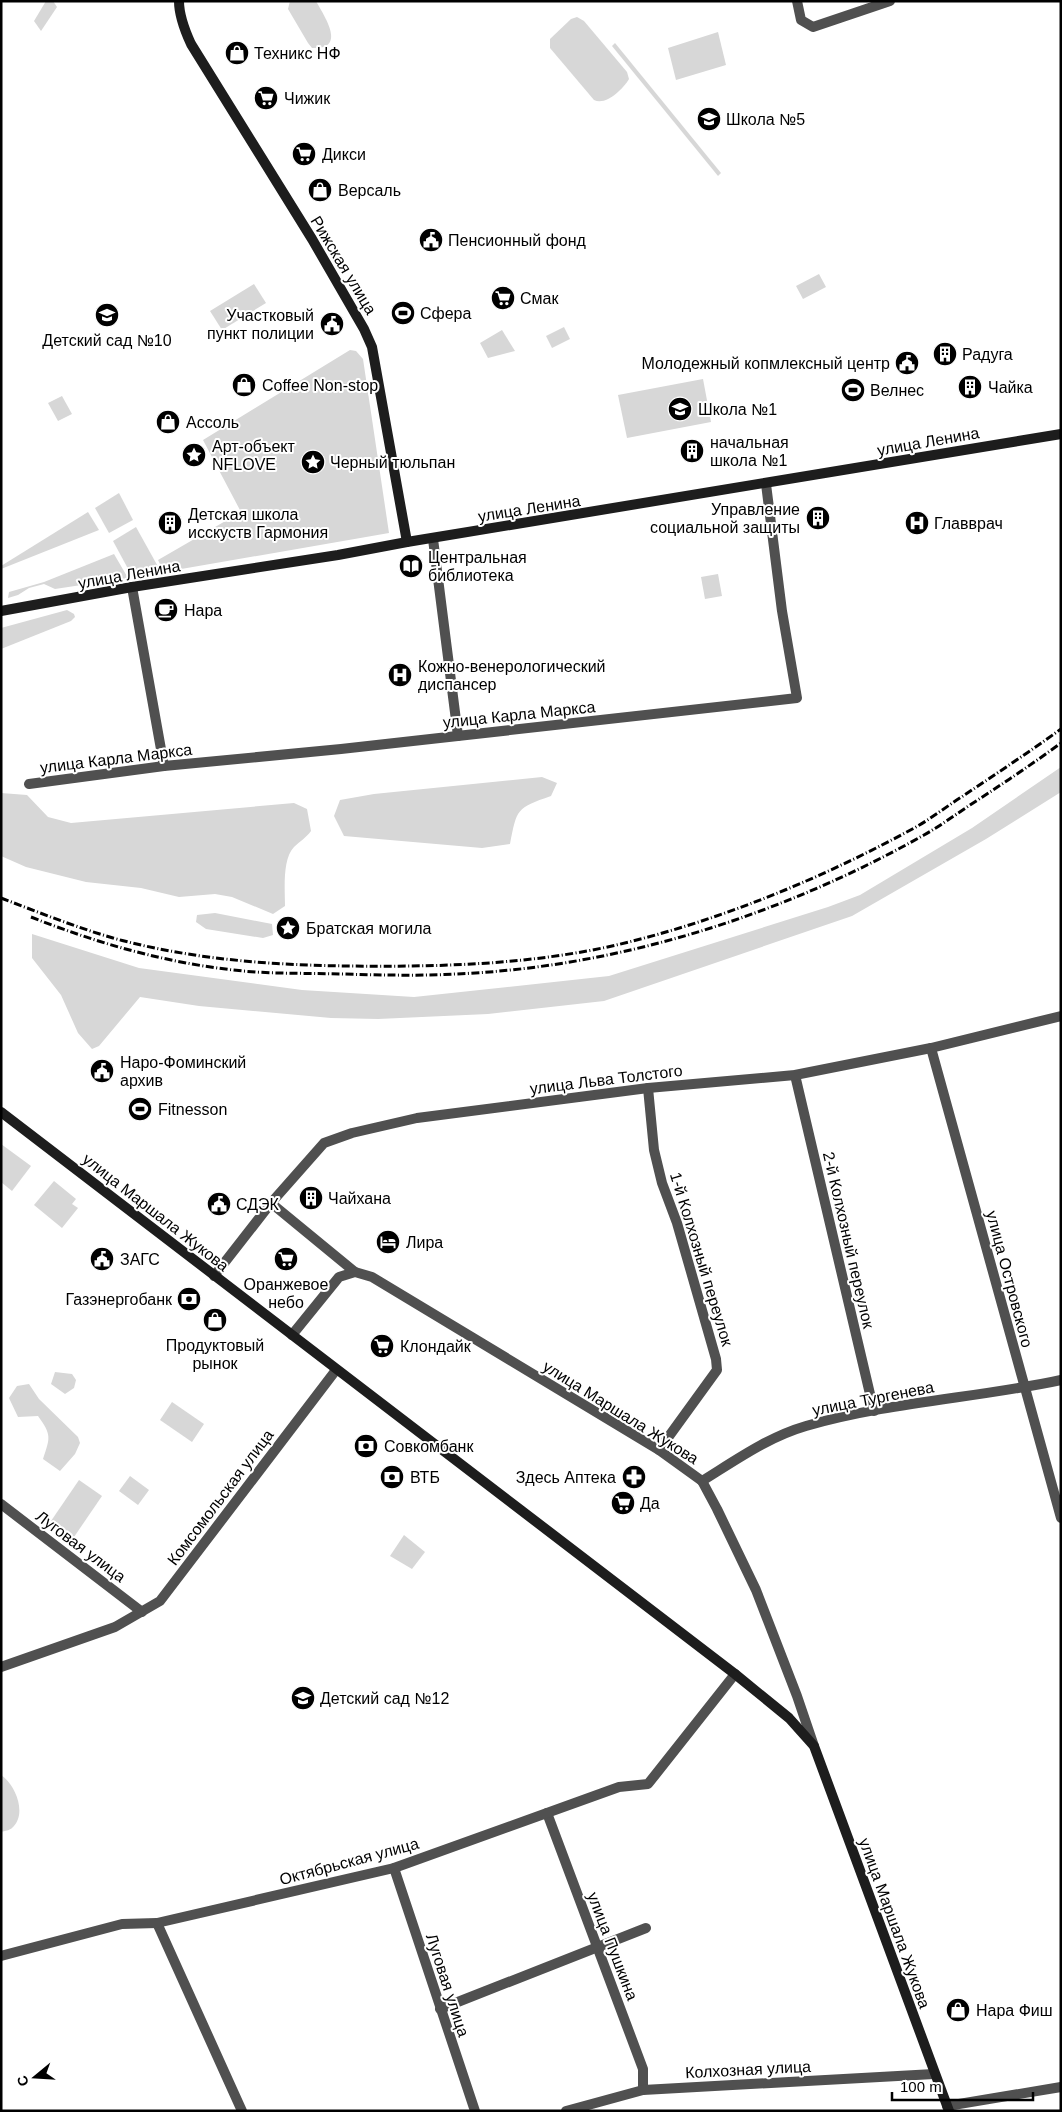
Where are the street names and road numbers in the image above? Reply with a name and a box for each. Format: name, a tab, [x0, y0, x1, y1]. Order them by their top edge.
street label: Рижская улица	[308, 213, 380, 318]
street label: улица Ленина	[876, 424, 981, 459]
street label: улица Ленина	[477, 492, 582, 525]
street label: улица Ленина	[77, 557, 182, 592]
street label: улица Карла Маркса	[442, 698, 596, 731]
street label: улица Карла Маркса	[39, 741, 193, 776]
street label: улица Льва Толстого	[529, 1062, 684, 1097]
street label: улица Маршала Жукова	[80, 1150, 232, 1275]
street label: 2-й Колхозный переулок	[820, 1150, 877, 1331]
street label: 1-й Колхозный переулок	[667, 1170, 736, 1349]
street label: улица Островского	[983, 1209, 1036, 1349]
street label: улица Маршала Жукова	[540, 1358, 702, 1467]
street label: улица Тургенева	[811, 1378, 935, 1419]
street label: Комсомольская улица	[164, 1426, 277, 1568]
street label: Луговая улица	[33, 1507, 129, 1586]
street label: Октябрьская улица	[278, 1835, 421, 1888]
street label: улица Маршала Жукова	[856, 1836, 933, 2011]
street label: улица Пушкина	[584, 1890, 641, 2003]
street label: Луговая улица	[423, 1931, 472, 2039]
street label: Колхозная улица	[685, 2058, 811, 2081]

